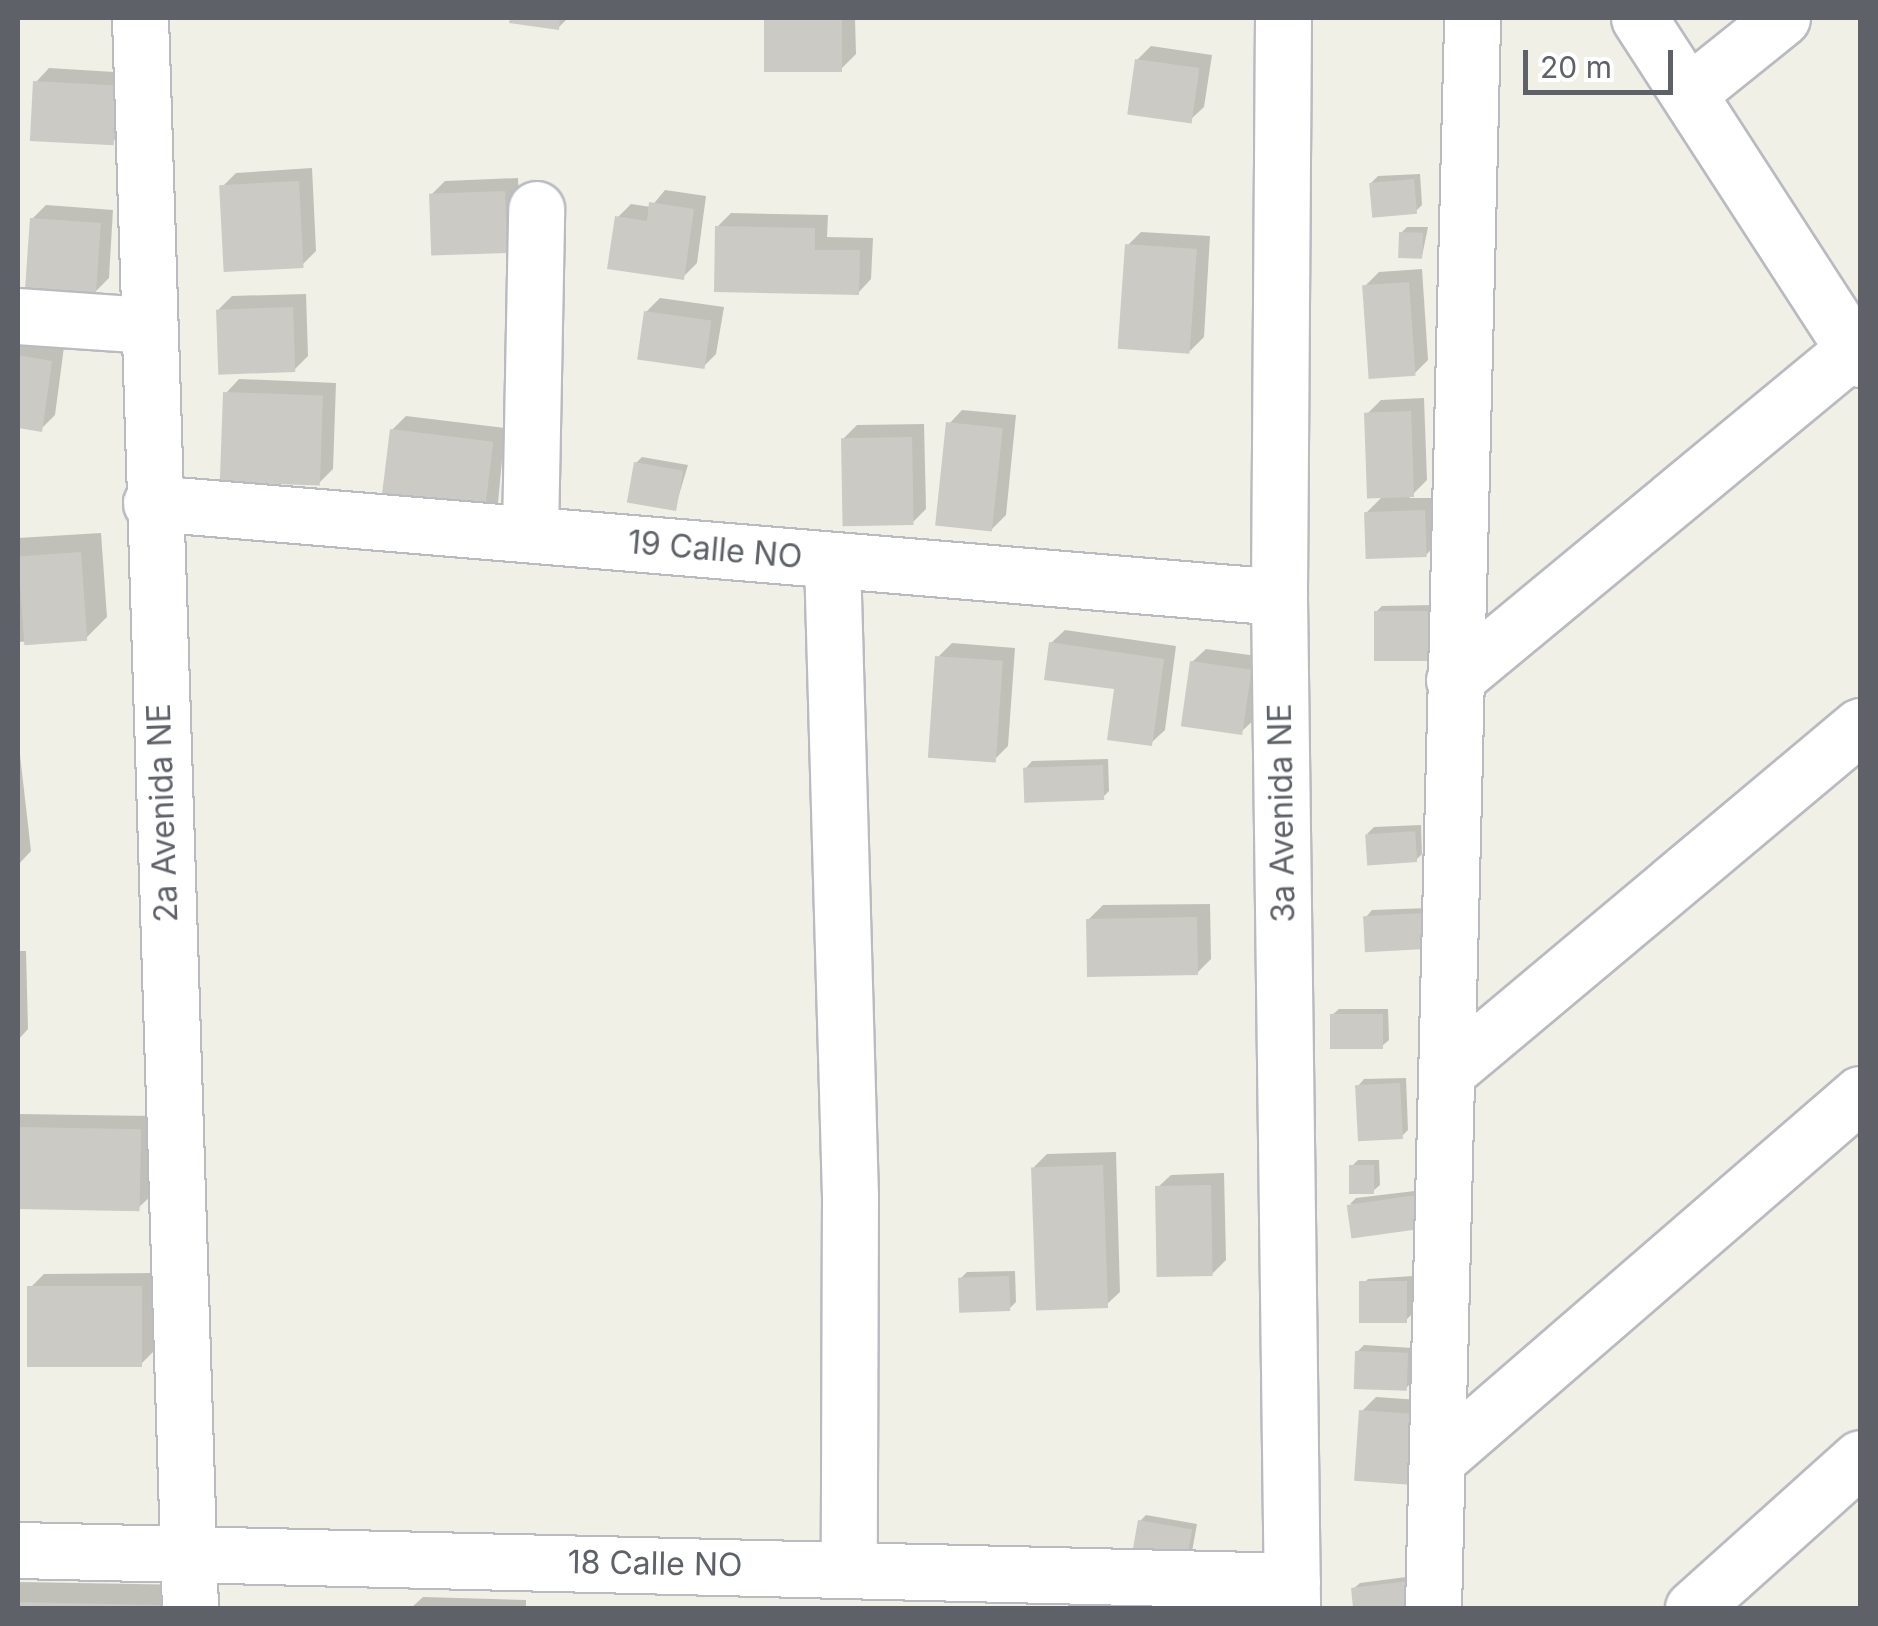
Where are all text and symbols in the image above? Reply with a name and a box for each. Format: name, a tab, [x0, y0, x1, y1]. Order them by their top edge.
scale bar	[1528, 30, 1678, 92]
text: 20 m	[1540, 49, 1612, 85]
street label: 19 Calle NO	[626, 523, 804, 577]
street label: 2a Avenida NE	[140, 703, 186, 923]
street label: 3a Avenida NE	[1261, 703, 1303, 923]
street label: 18 Calle NO	[567, 1543, 743, 1585]

